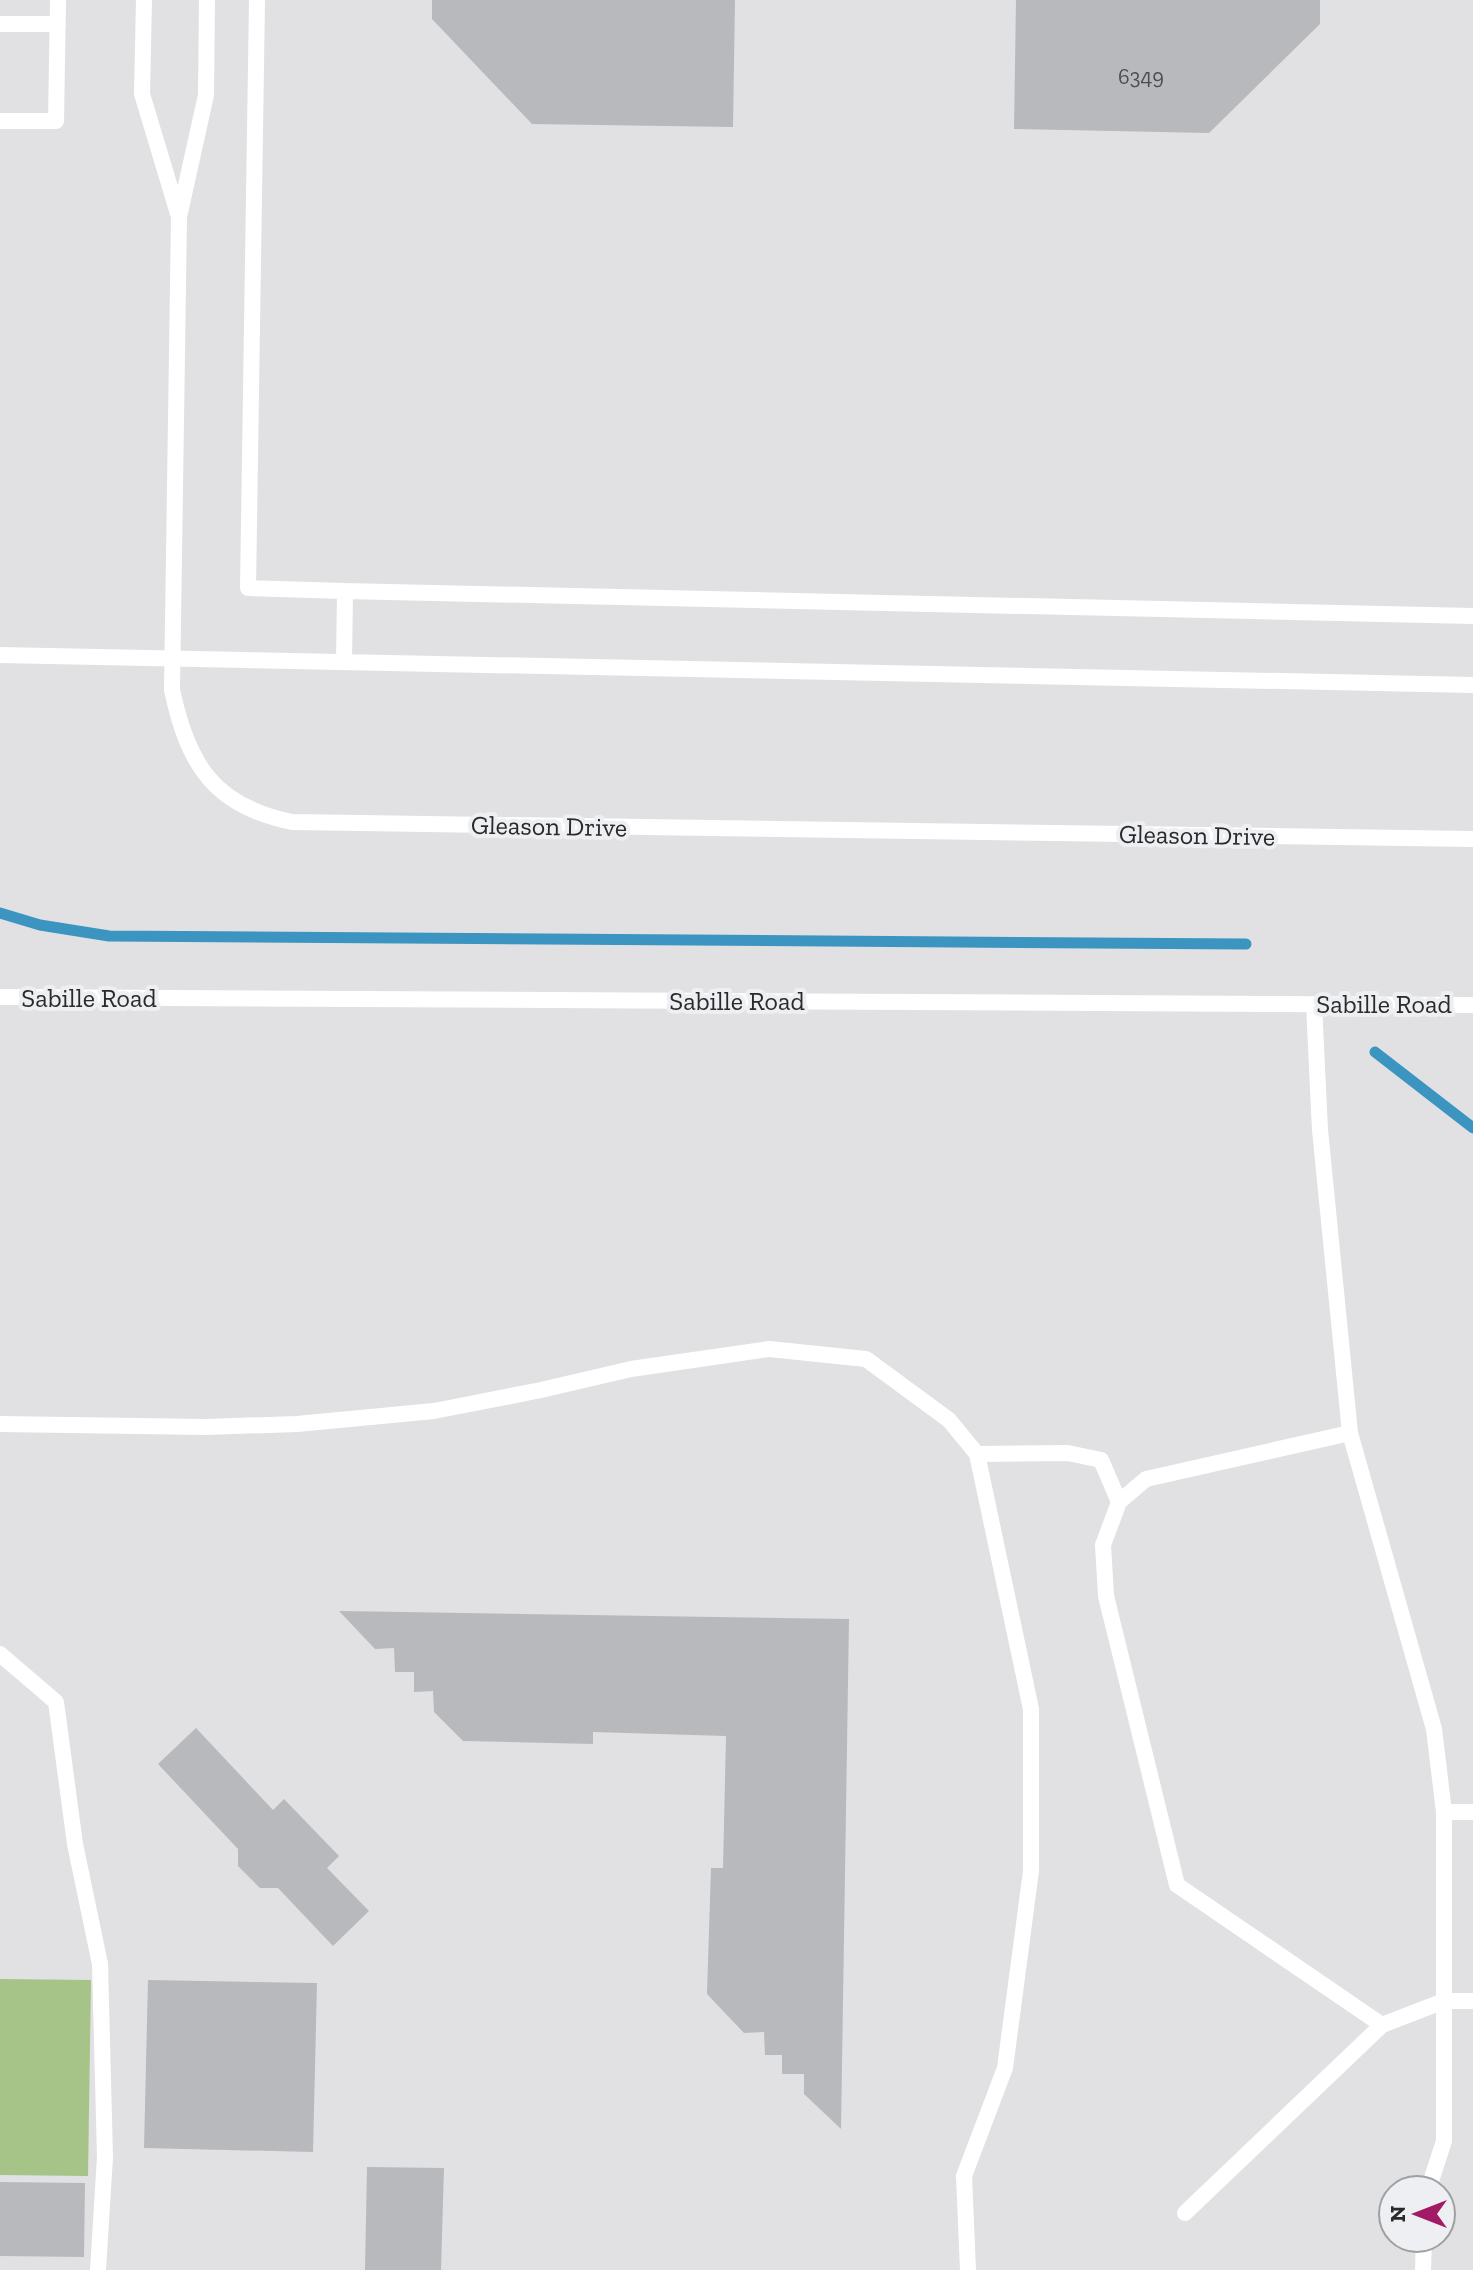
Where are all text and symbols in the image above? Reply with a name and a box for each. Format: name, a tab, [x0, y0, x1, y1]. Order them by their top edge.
house number: 6349	[1118, 63, 1164, 90]
street label: Gleason Drive	[471, 809, 627, 843]
street label: Gleason Drive	[1119, 818, 1275, 852]
street label: Sabille Road	[21, 982, 157, 1014]
street label: Sabille Road	[669, 985, 805, 1017]
street label: Sabille Road	[1316, 988, 1452, 1020]
north arrow	[1377, 2174, 1457, 2254]
text: N	[1384, 2205, 1411, 2222]

